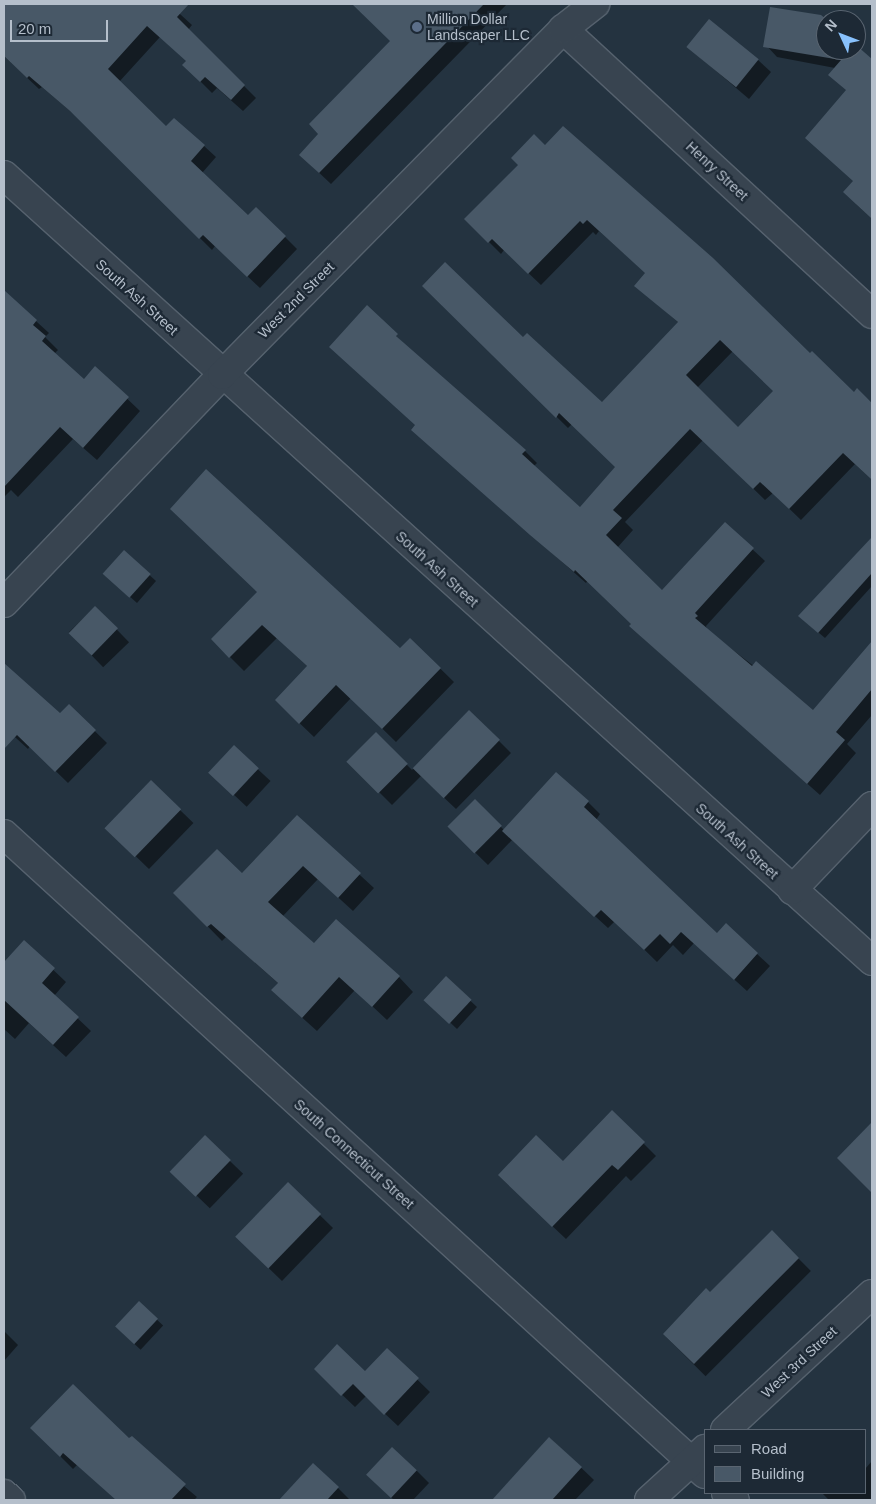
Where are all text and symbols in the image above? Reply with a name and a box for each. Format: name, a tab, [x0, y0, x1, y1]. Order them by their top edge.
scale bar	[12, 10, 110, 42]
north arrow	[816, 10, 866, 60]
place label: Million Dollar Landscaper LLC	[427, 11, 530, 44]
text: N	[821, 16, 840, 35]
text: 20 m	[18, 20, 51, 37]
marker: Million Dollar Landscaper LLC	[411, 21, 423, 33]
street label: Henry Street	[683, 138, 751, 204]
street label: South Ash Street	[92, 255, 182, 339]
street label: West 2nd Street	[255, 259, 337, 341]
street label: South Ash Street	[392, 527, 482, 611]
street label: South Ash Street	[692, 799, 782, 883]
street label: South Connecticut Street	[291, 1096, 417, 1212]
street label: West 3rd Street	[758, 1323, 840, 1401]
legend	[704, 1429, 866, 1494]
text: Road	[751, 1440, 787, 1457]
text: Building	[751, 1465, 804, 1482]

